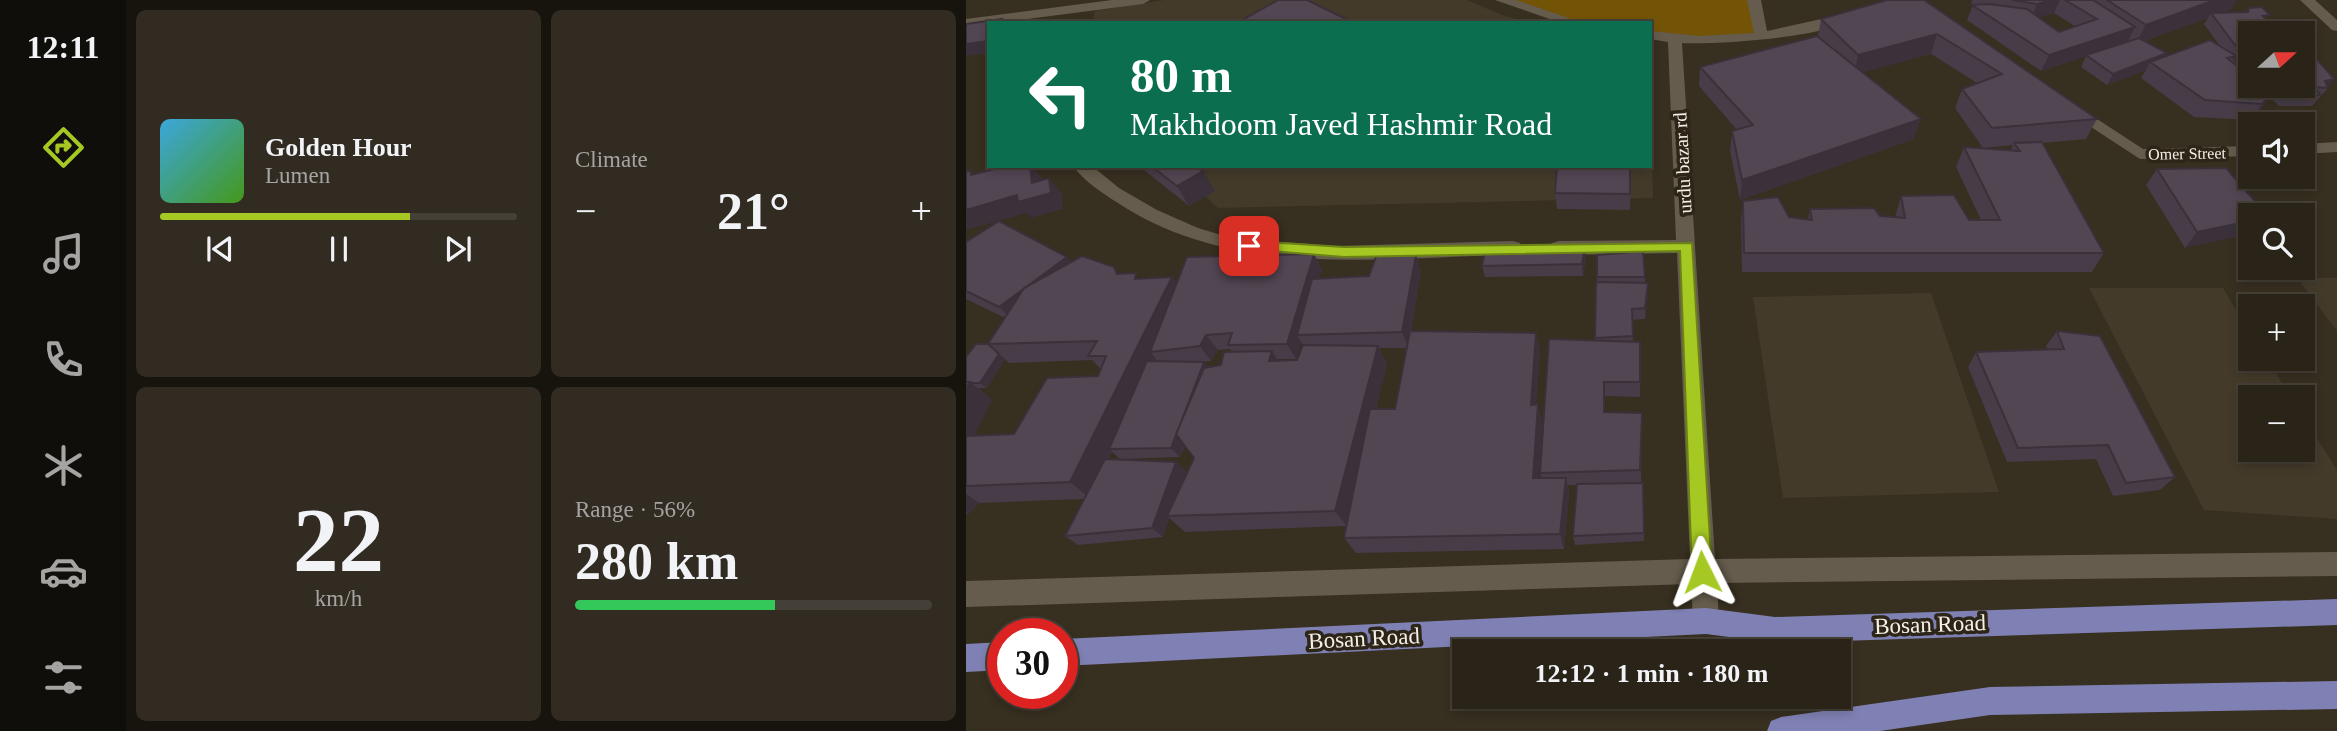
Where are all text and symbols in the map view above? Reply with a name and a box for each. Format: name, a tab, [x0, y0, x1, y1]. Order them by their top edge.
north arrow	[2238, 21, 2315, 98]
map controls	[2238, 21, 2315, 462]
text: 12:11	[27, 29, 99, 65]
text: 80 m	[1130, 48, 1232, 103]
icon: left	[1015, 49, 1106, 140]
text: Makhdoom Javed Hashmir Road	[1130, 106, 1552, 142]
street label: urdu bazar rd	[1669, 111, 1696, 214]
button: sound	[2238, 112, 2315, 189]
icon: directions	[39, 123, 88, 172]
text: Golden Hour	[265, 133, 412, 162]
street label: Omer Street	[2148, 144, 2227, 163]
text: Climate	[575, 147, 648, 172]
text: Lumen	[265, 163, 330, 188]
text: 21°	[717, 183, 790, 240]
text: −	[575, 190, 596, 232]
text: +	[911, 190, 932, 232]
button: search	[2238, 203, 2315, 280]
pin	[1219, 216, 1279, 276]
icon: arrive	[1230, 227, 1268, 265]
icon: music	[39, 229, 88, 278]
icon: previous	[201, 230, 239, 268]
icon: pause	[320, 230, 358, 268]
icon: next	[439, 230, 477, 268]
button: +	[2238, 294, 2315, 371]
icon: phone	[39, 335, 88, 384]
button: −	[2238, 385, 2315, 462]
icon: climate	[39, 441, 88, 490]
text: 22	[293, 490, 384, 591]
text: Range · 56%	[575, 497, 695, 522]
text: 280 km	[575, 533, 738, 590]
position arrow	[1665, 535, 1739, 609]
icon: car	[39, 547, 88, 596]
text: km/h	[315, 586, 362, 611]
street label: Bosan Road	[1874, 610, 1987, 639]
speed limit sign: 30	[987, 618, 1078, 709]
street label: Bosan Road	[1308, 623, 1421, 654]
icon: filters	[39, 653, 88, 702]
text: 12:12 · 1 min · 180 m	[1535, 659, 1769, 688]

